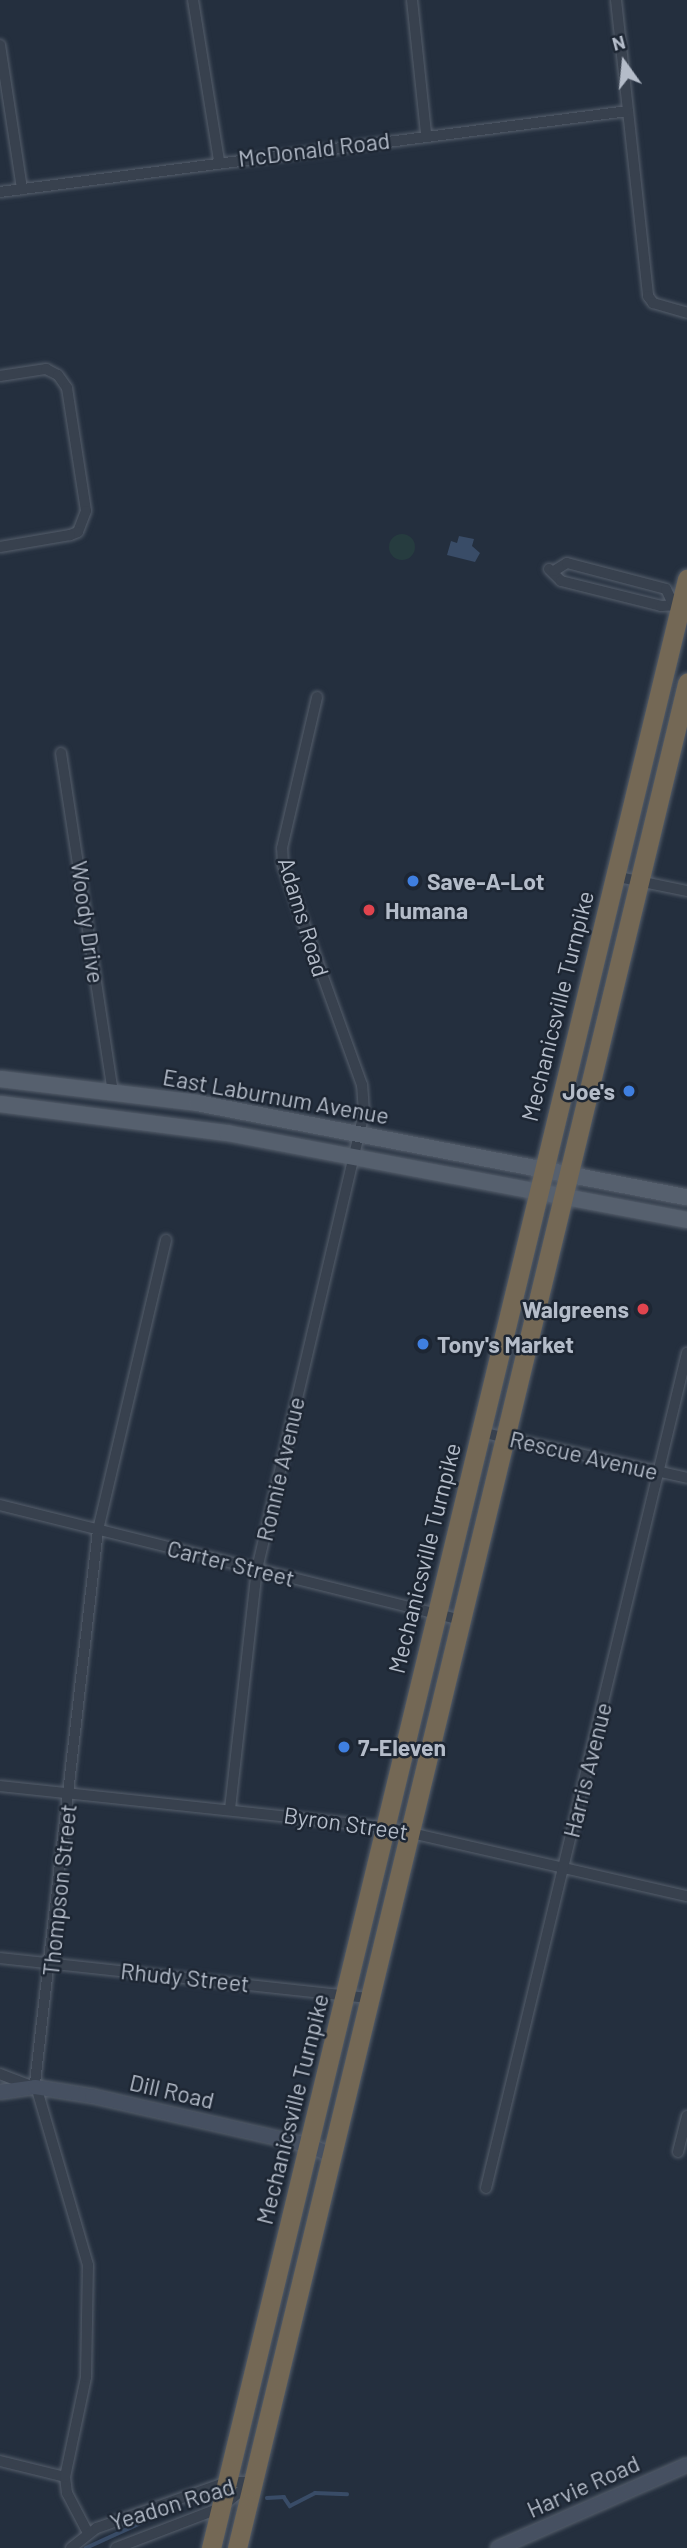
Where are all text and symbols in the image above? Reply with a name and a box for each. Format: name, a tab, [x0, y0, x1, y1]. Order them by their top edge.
north arrow	[589, 28, 659, 98]
text: N	[609, 29, 628, 55]
street label: McDonald Road	[237, 126, 391, 172]
street label: Adams Road	[273, 854, 335, 980]
street label: Woody Drive	[66, 859, 110, 985]
place label: Save-A-Lot	[427, 867, 544, 895]
marker: Save-A-Lot	[405, 873, 421, 889]
street label: Mechanicsville Turnpike	[515, 888, 599, 1124]
place label: Humana	[385, 896, 468, 924]
marker: Humana	[359, 900, 379, 920]
street label: East Laburnum Avenue	[161, 1063, 391, 1129]
place label: Joe's	[562, 1077, 615, 1105]
marker: Joe's	[621, 1083, 637, 1099]
place label: Walgreens	[522, 1295, 629, 1323]
marker: Walgreens	[635, 1301, 651, 1317]
place label: Tony's Market	[437, 1330, 574, 1358]
marker: Tony's Market	[415, 1336, 431, 1352]
street label: Ronnie Avenue	[250, 1394, 310, 1544]
street label: Rescue Avenue	[507, 1425, 661, 1485]
street label: Mechanicsville Turnpike	[382, 1440, 466, 1676]
street label: Carter Street	[164, 1534, 298, 1592]
street label: Harris Avenue	[557, 1700, 617, 1840]
place label: 7-Eleven	[358, 1733, 446, 1761]
marker: 7-Eleven	[336, 1739, 352, 1755]
street label: Byron Street	[282, 1801, 410, 1845]
street label: Thompson Street	[36, 1803, 82, 1977]
street label: Rhudy Street	[119, 1957, 251, 1997]
street label: Mechanicsville Turnpike	[250, 1991, 334, 2227]
street label: Dill Road	[127, 2068, 217, 2114]
street label: Harvie Road	[522, 2449, 644, 2523]
street label: Yeadon Road	[107, 2472, 237, 2536]

